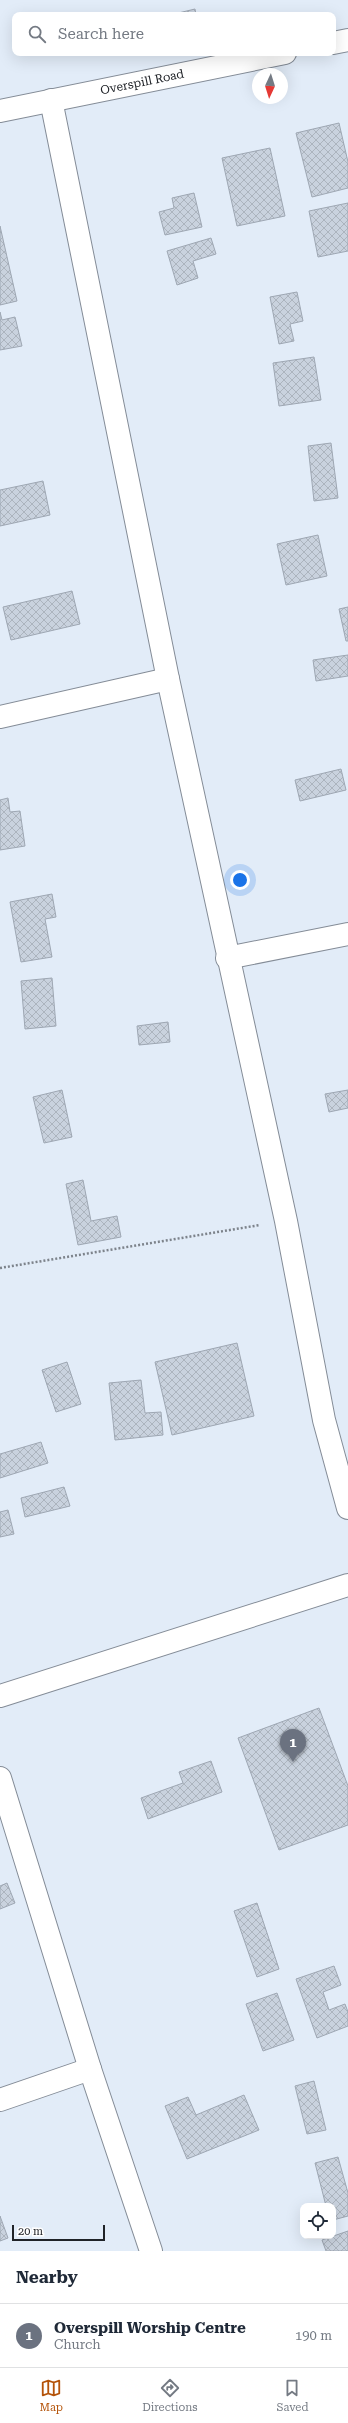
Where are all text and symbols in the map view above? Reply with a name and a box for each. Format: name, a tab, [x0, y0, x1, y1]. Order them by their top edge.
search box	[12, 12, 336, 56]
icon: search	[26, 23, 48, 45]
text: Search here	[58, 25, 144, 43]
street label: Overspill Road	[99, 67, 186, 97]
north arrow	[252, 68, 288, 104]
your location	[230, 870, 250, 890]
pin: 1	[280, 1729, 306, 1762]
map controls	[300, 2203, 336, 2239]
button: locate	[300, 2203, 336, 2239]
scale bar	[12, 2223, 105, 2242]
text: 20 m	[18, 2225, 43, 2238]
text: Nearby	[16, 2267, 78, 2287]
text: Overspill Worship Centre	[54, 2319, 246, 2337]
text: 1	[25, 2328, 33, 2343]
text: 190 m	[295, 2328, 332, 2343]
text: Church	[54, 2337, 101, 2352]
tab: Map	[40, 2377, 63, 2414]
tab: Directions	[142, 2377, 197, 2414]
tab: Saved	[277, 2377, 308, 2414]

